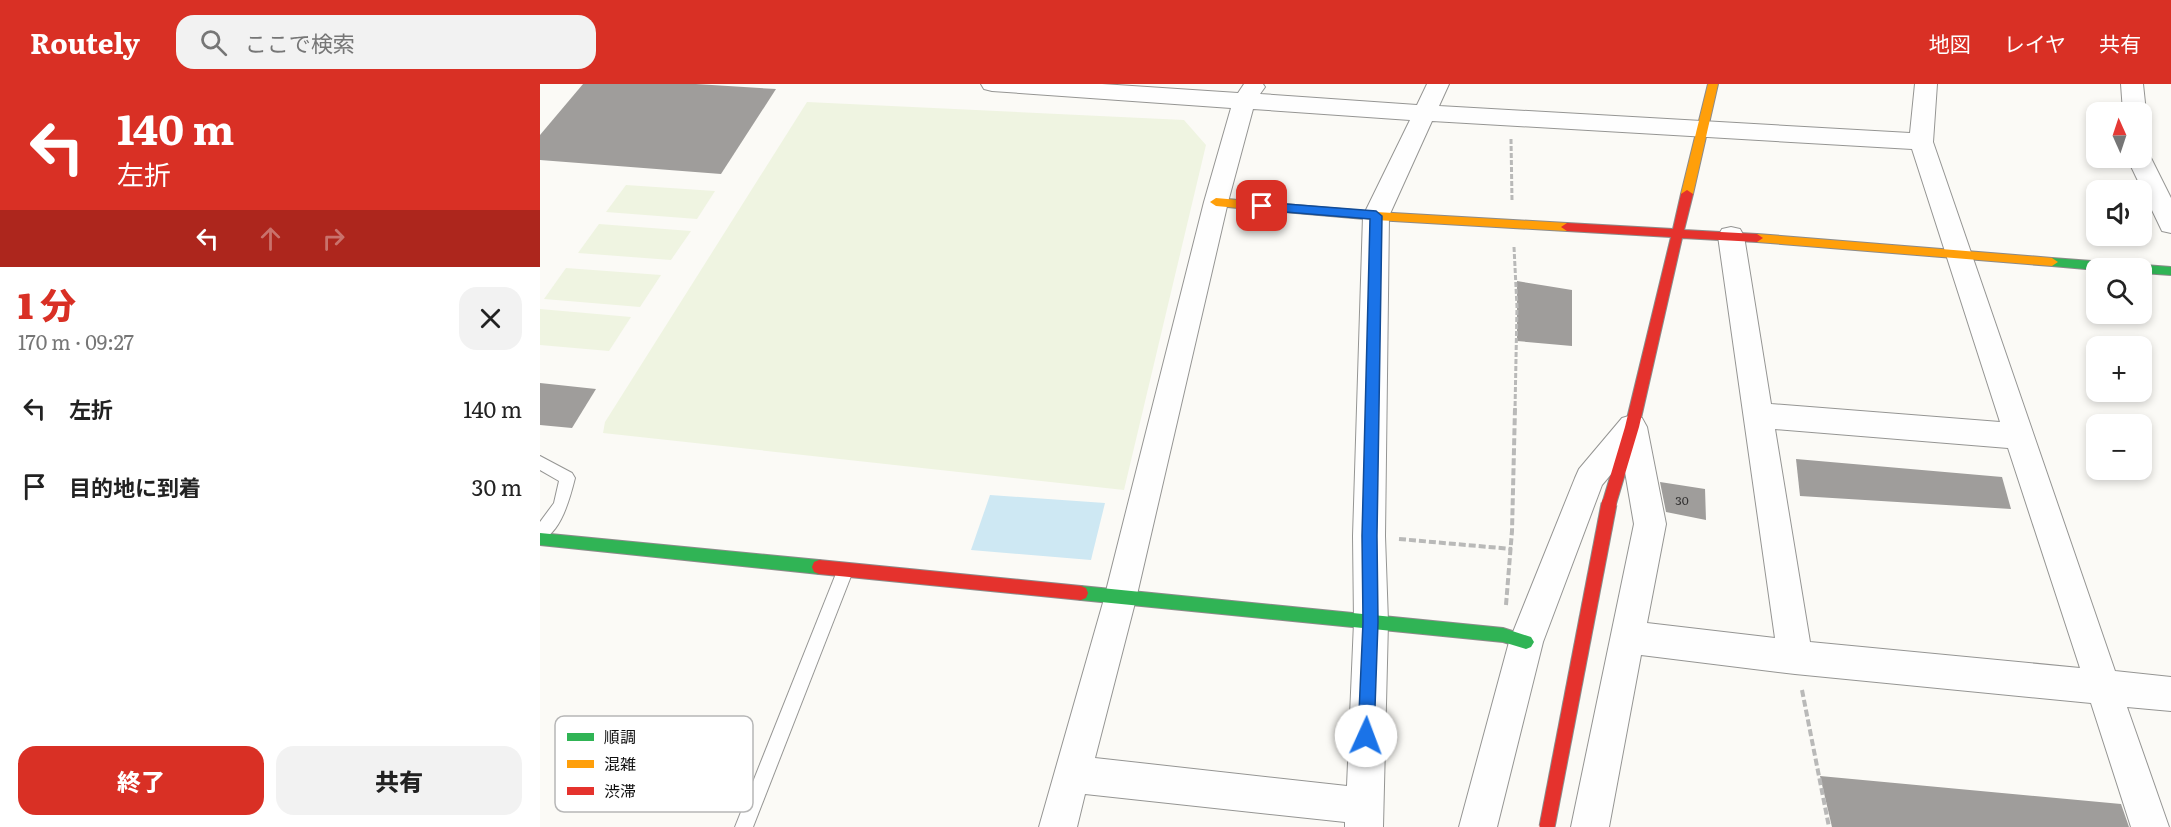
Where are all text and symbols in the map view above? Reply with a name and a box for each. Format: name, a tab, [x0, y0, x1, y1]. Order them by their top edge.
search box	[176, 15, 596, 69]
text: Routely	[30, 21, 140, 63]
icon: search	[197, 26, 230, 59]
text: ここで検索	[245, 26, 355, 59]
text: 地図	[1929, 27, 1971, 58]
text: レイヤ	[2004, 27, 2066, 58]
text: 共有	[2099, 27, 2141, 58]
text: 140 m	[117, 96, 234, 158]
north arrow	[2086, 102, 2152, 168]
map controls	[2086, 102, 2152, 480]
icon: left	[18, 108, 96, 186]
text: 左折	[117, 153, 171, 193]
pin	[1236, 180, 1287, 231]
button: sound	[2086, 180, 2152, 246]
icon: arrive	[1245, 189, 1278, 222]
icon: left	[191, 222, 224, 255]
icon: ahead	[254, 222, 287, 255]
icon: right	[317, 222, 350, 255]
button: search	[2086, 258, 2152, 324]
text: 1 分	[18, 277, 76, 330]
button: close	[459, 287, 522, 350]
text: 170 m · 09:27	[18, 326, 134, 356]
button: +	[2086, 336, 2152, 402]
icon: left	[18, 392, 51, 425]
text: 左折	[69, 392, 113, 425]
text: 140 m	[463, 392, 522, 425]
button: −	[2086, 414, 2152, 480]
icon: arrive	[18, 470, 51, 503]
text: 目的地に到着	[69, 470, 201, 503]
text: 30 m	[472, 470, 522, 503]
house number: 30	[1675, 491, 1689, 509]
position arrow	[1334, 704, 1398, 768]
legend	[555, 716, 753, 812]
text: 順調	[604, 724, 636, 748]
button: 終了	[18, 746, 264, 815]
button: 共有	[276, 746, 522, 815]
text: 混雑	[604, 751, 636, 775]
text: 渋滞	[604, 778, 636, 802]

